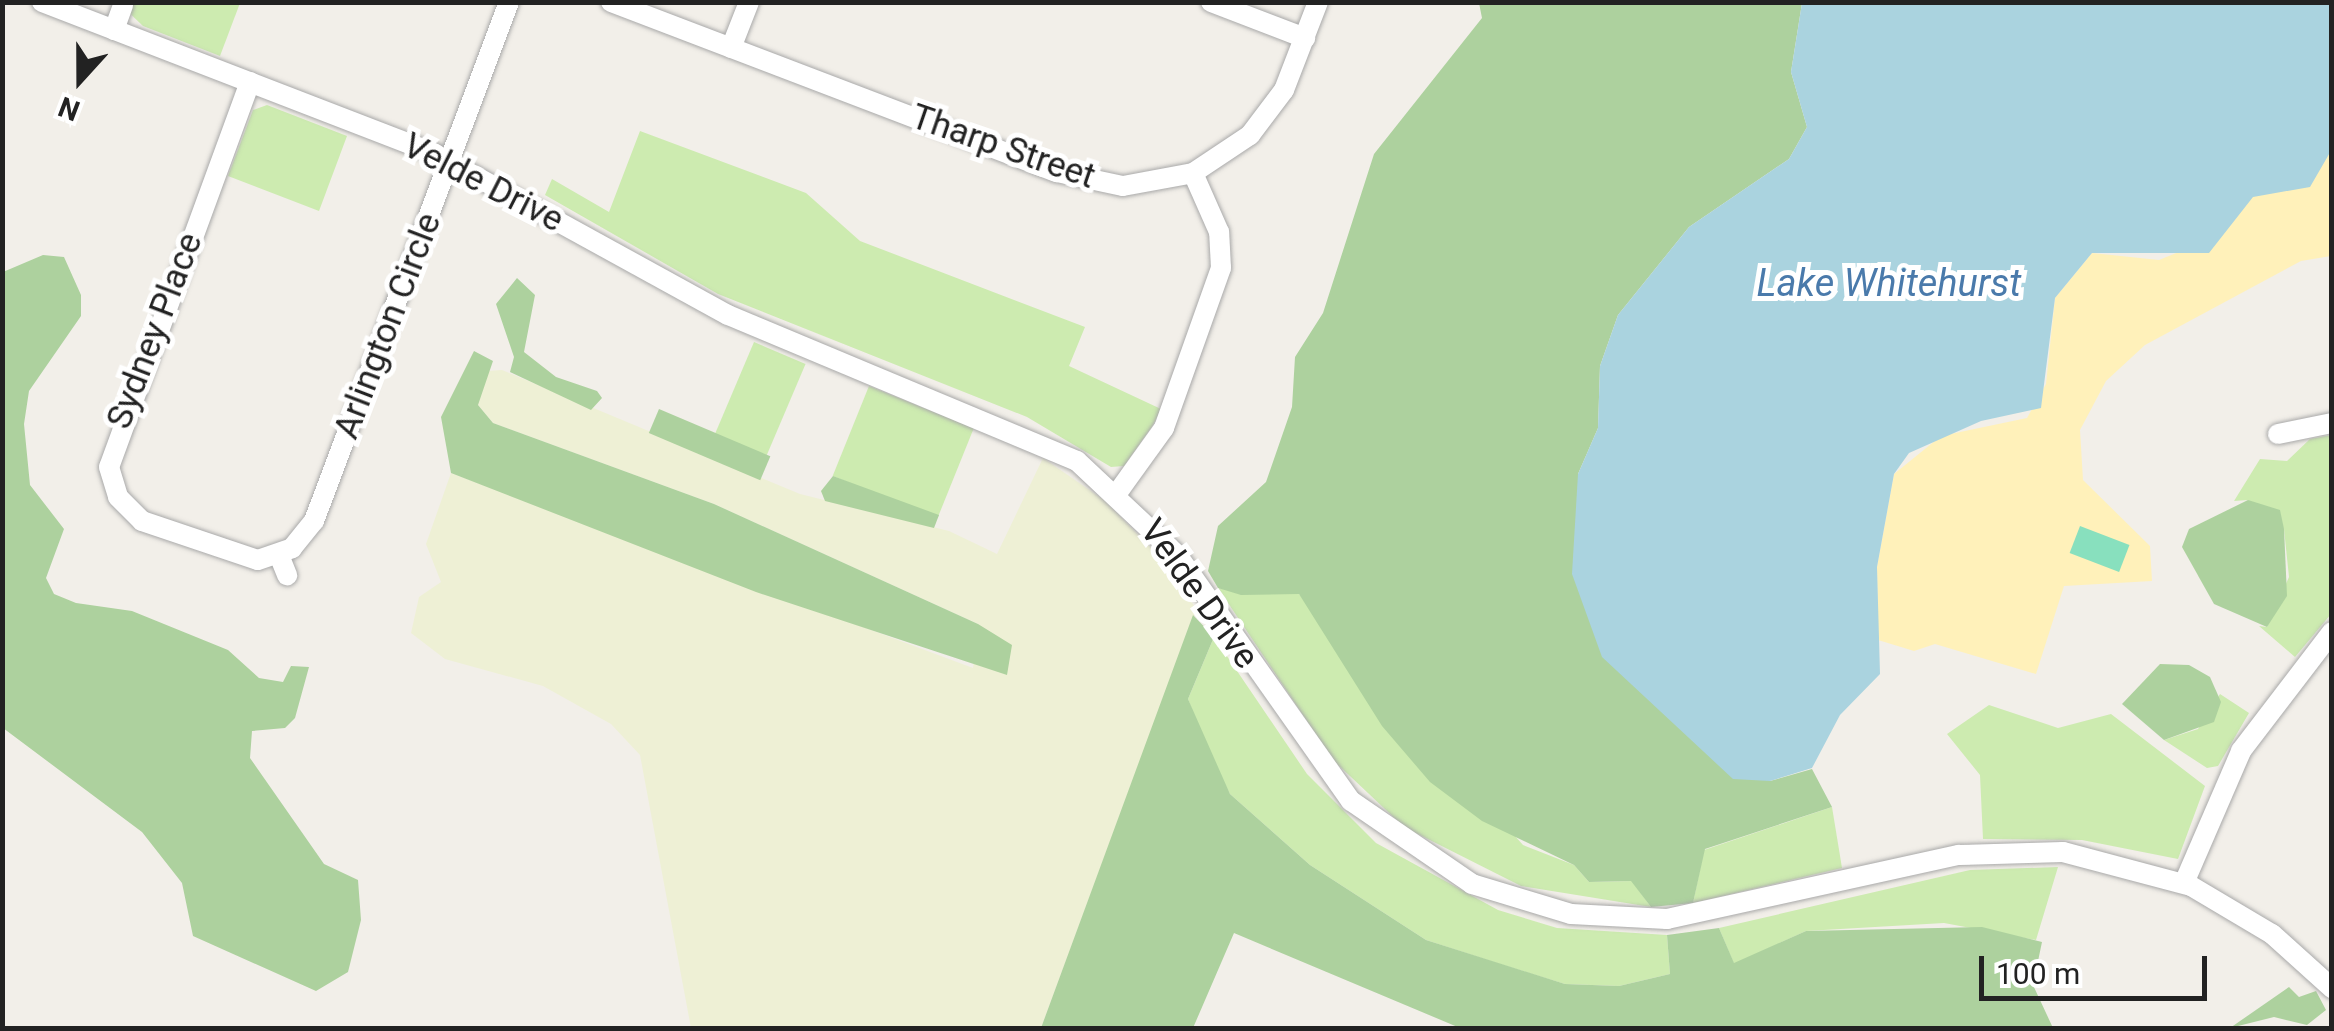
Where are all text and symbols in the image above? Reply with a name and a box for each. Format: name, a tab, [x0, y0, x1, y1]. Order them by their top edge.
north arrow	[30, 30, 130, 130]
text: N	[54, 90, 84, 127]
street label: Tharp Street	[906, 96, 1100, 198]
street label: Velde Drive	[396, 125, 570, 241]
street label: Arlington Circle	[326, 207, 450, 445]
street label: Sydney Place	[98, 227, 212, 435]
water label: Lake Whitehurst	[1757, 261, 2021, 307]
street label: Velde Drive	[1131, 511, 1267, 677]
scale bar	[1984, 936, 2212, 998]
text: 100 m	[1996, 956, 2080, 991]

